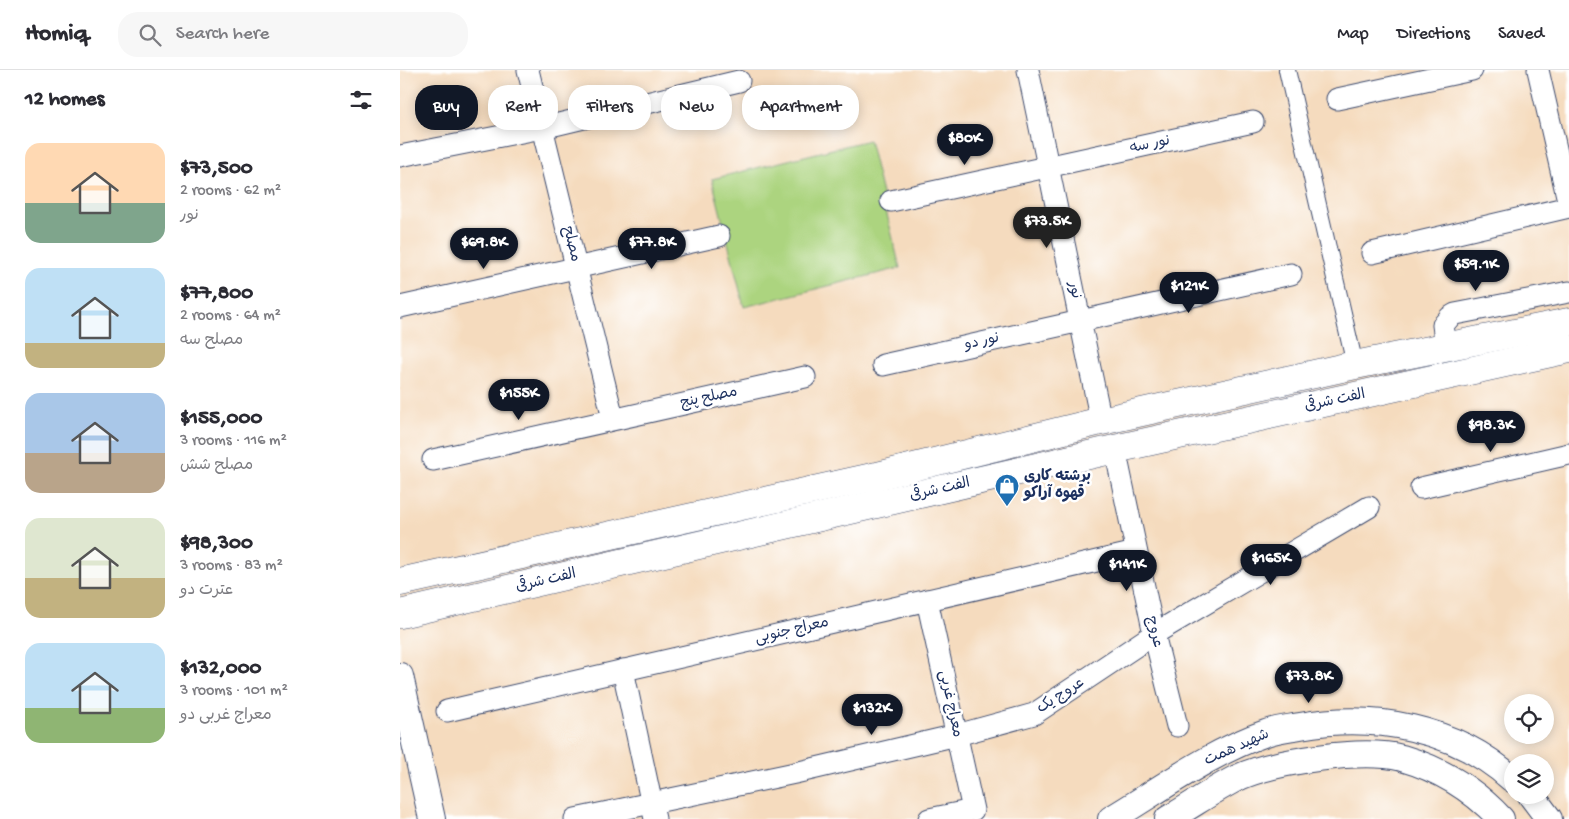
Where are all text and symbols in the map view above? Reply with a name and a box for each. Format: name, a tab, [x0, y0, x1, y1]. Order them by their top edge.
search box	[118, 12, 468, 57]
text: Homiq	[25, 20, 88, 49]
icon: search	[136, 21, 164, 49]
text: Search here	[176, 23, 269, 46]
text: Map	[1337, 24, 1369, 45]
text: Directions	[1397, 24, 1470, 45]
text: Saved	[1498, 24, 1544, 45]
chip: Buy	[415, 85, 478, 130]
chip: Rent	[488, 85, 558, 130]
chip: Filters	[568, 85, 651, 130]
chip: New	[661, 85, 732, 130]
chip: Apartment	[742, 85, 859, 130]
icon: filters	[347, 86, 375, 114]
text: 12 homes	[25, 88, 104, 113]
pin: $80K	[935, 124, 995, 166]
text: $80K	[948, 130, 982, 149]
street label: نور سه	[1128, 132, 1172, 158]
text: $73,500	[180, 157, 253, 182]
icon: home	[65, 163, 125, 223]
text: 2 rooms · 62 m²	[180, 182, 281, 201]
pin: $73.5K	[1006, 206, 1088, 249]
text: نور	[180, 207, 199, 226]
text: $73.5K	[1024, 213, 1070, 232]
street label: مصلح	[558, 224, 584, 264]
pin: $69.8K	[443, 228, 525, 270]
pin: $77.8K	[611, 228, 693, 270]
text: $69.8K	[461, 234, 507, 253]
text: $77.8K	[629, 234, 675, 253]
pin: $59.1K	[1435, 250, 1517, 292]
text: $59.1K	[1454, 256, 1498, 275]
pin: $121K	[1154, 272, 1224, 314]
text: $121K	[1171, 278, 1207, 297]
street label: نور	[1063, 279, 1085, 300]
text: $77,800	[180, 282, 253, 307]
icon: home	[65, 288, 125, 348]
text: 2 rooms · 64 m²	[180, 307, 281, 326]
street label: نور دو	[962, 329, 1001, 355]
text: مصلح سه	[180, 332, 243, 351]
pin: $155K	[484, 378, 554, 421]
street label: الفت شرقی	[1302, 382, 1367, 416]
street label: مصلح پنج	[679, 383, 739, 413]
text: $155K	[499, 385, 539, 404]
text: $155,000	[180, 407, 262, 432]
pin: $98.3K	[1450, 410, 1532, 453]
icon: home	[65, 413, 125, 473]
text: $98.3K	[1468, 417, 1514, 436]
text: 3 rooms · 116 m²	[180, 432, 287, 451]
text: مصلح شش	[180, 457, 253, 476]
place label: برشته کاری قهوه آراکو	[1023, 468, 1091, 503]
street label: الفت شرقی	[907, 470, 972, 506]
shop icon: برشته کاری قهوه آراکو	[994, 473, 1020, 507]
text: $98,300	[180, 532, 253, 557]
icon: home	[65, 538, 125, 598]
pin: $165K	[1236, 544, 1306, 586]
pin: $141K	[1092, 550, 1162, 592]
text: $165K	[1252, 550, 1290, 569]
text: $141K	[1109, 556, 1145, 575]
text: 3 rooms · 83 m²	[180, 557, 283, 576]
street label: الفت شرقی	[513, 561, 578, 597]
text: عترت دو	[180, 582, 233, 601]
street label: معراج جنوبی	[753, 614, 831, 648]
street label: عروج	[1142, 614, 1166, 650]
text: $132,000	[180, 657, 261, 682]
pin: $73.8K	[1268, 662, 1350, 704]
icon: home	[65, 663, 125, 723]
text: $73.8K	[1286, 668, 1332, 687]
street label: معراج غربی	[934, 669, 966, 739]
street label: عروج یک	[1034, 674, 1088, 718]
text: 3 rooms · 101 m²	[180, 682, 288, 701]
pin: $132K	[837, 694, 907, 736]
map controls	[1504, 694, 1554, 804]
button: locate	[1504, 694, 1554, 744]
text: $132K	[853, 700, 891, 719]
text: معراج غربی دو	[180, 707, 272, 726]
street label: شهید همت	[1202, 726, 1272, 770]
button: layers	[1504, 754, 1554, 804]

